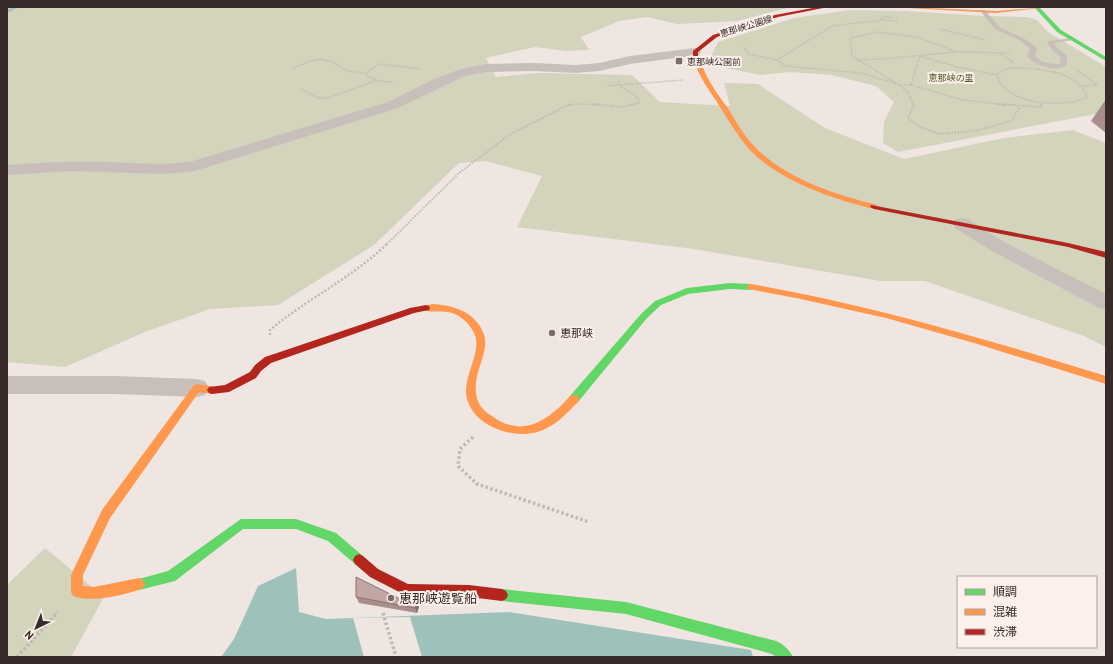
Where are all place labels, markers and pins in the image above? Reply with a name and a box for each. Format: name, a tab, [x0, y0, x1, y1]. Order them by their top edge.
marker: 恵那峡公園前	[674, 56, 684, 66]
place label: 恵那峡公園前	[687, 56, 741, 67]
place label: 恵那峡	[560, 326, 593, 340]
marker: 恵那峡	[547, 328, 557, 338]
place label: 恵那峡遊覧船	[399, 590, 477, 607]
marker: 恵那峡遊覧船	[386, 593, 396, 603]

